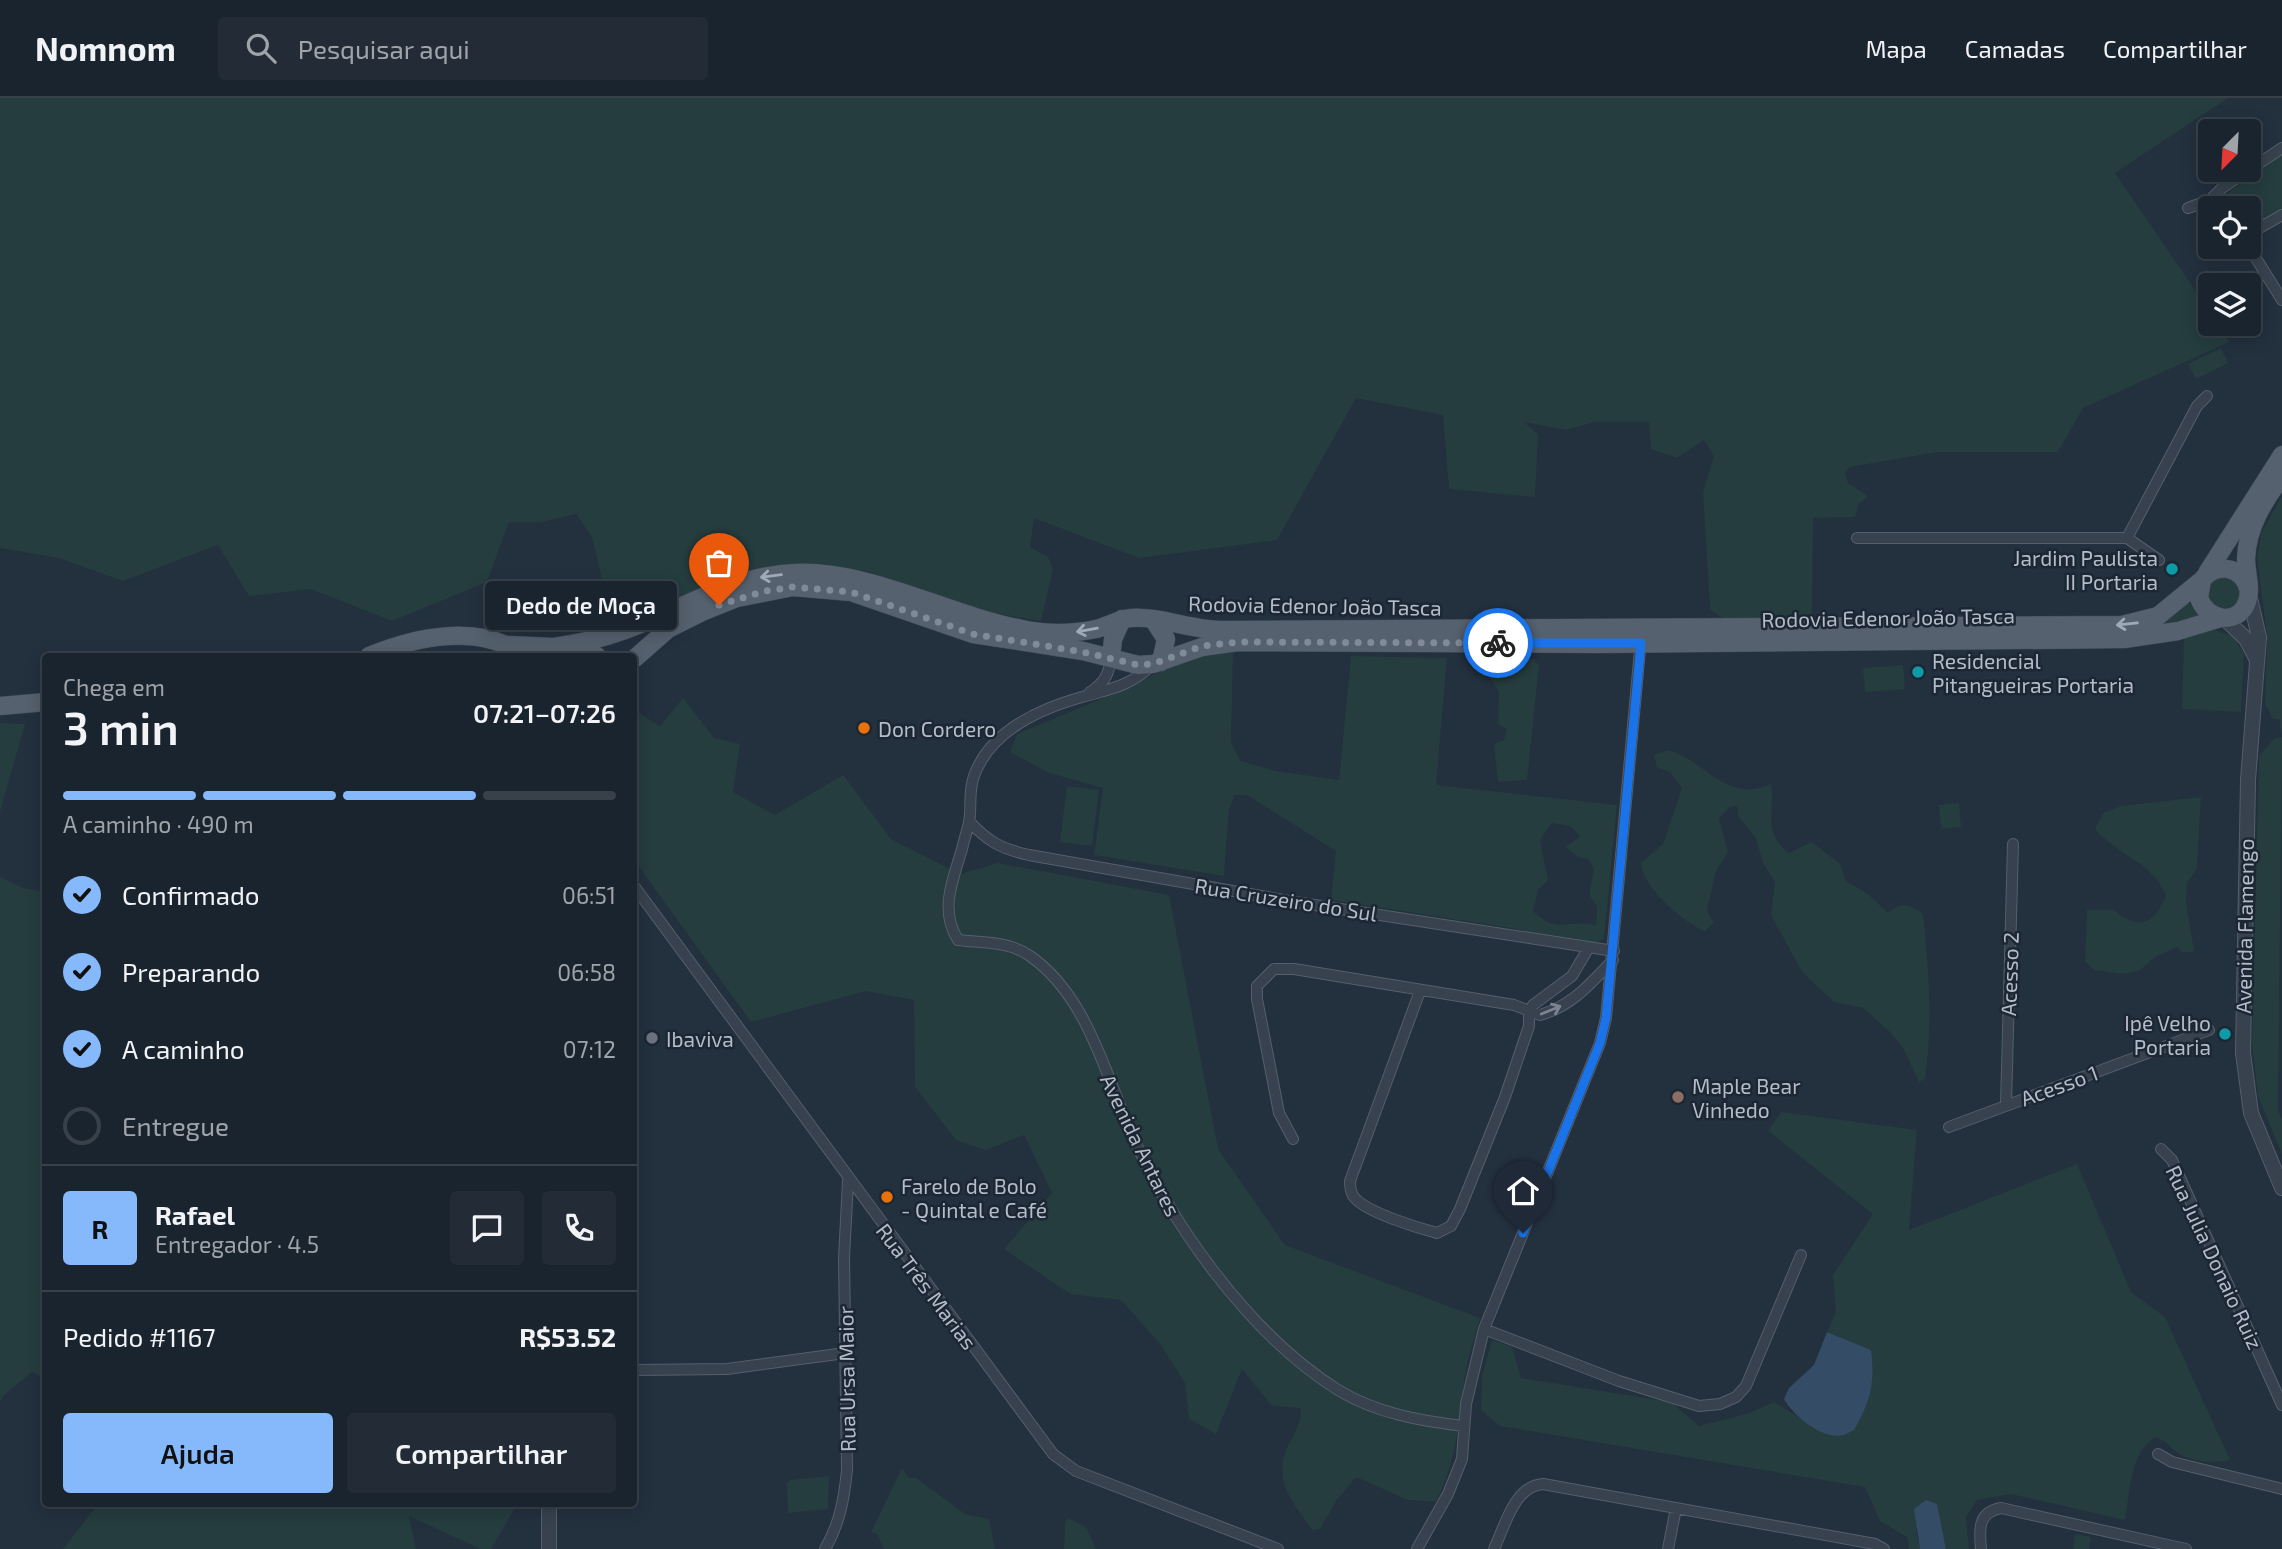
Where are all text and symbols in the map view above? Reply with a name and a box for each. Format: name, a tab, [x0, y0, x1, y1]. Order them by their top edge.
search box	[218, 17, 708, 80]
text: Nomnom	[35, 28, 176, 68]
icon: search	[242, 29, 280, 67]
text: Pesquisar aqui	[298, 33, 470, 64]
text: Mapa	[1865, 34, 1927, 63]
text: Camadas	[1965, 34, 2065, 63]
text: Compartilhar	[2103, 34, 2247, 63]
north arrow	[2198, 119, 2261, 182]
map controls	[2198, 119, 2261, 336]
button: locate	[2198, 196, 2261, 259]
button: layers	[2198, 273, 2261, 336]
pin	[689, 533, 749, 605]
icon: bag	[700, 544, 738, 582]
place label: Jardim Paulista II Portaria	[2013, 545, 2158, 594]
marker: Jardim Paulista II Portaria	[2164, 561, 2180, 577]
one-way arrow	[760, 569, 783, 582]
callout: Dedo de Moça	[484, 580, 677, 630]
street label: Rodovia Edenor João Tasca	[1188, 590, 1442, 620]
text: Dedo de Moça	[506, 591, 656, 619]
street label: Rodovia Edenor João Tasca	[1761, 602, 2015, 632]
courier	[1463, 608, 1533, 678]
one-way arrow	[2117, 617, 2139, 630]
one-way arrow	[1076, 624, 1099, 637]
icon: bike	[1479, 624, 1517, 662]
place label: Residencial Pitangueiras Portaria	[1932, 648, 2134, 697]
marker: Residencial Pitangueiras Portaria	[1910, 664, 1926, 680]
text: Chega em	[63, 673, 165, 701]
text: 07:21–07:26	[473, 697, 616, 728]
text: 3 min	[63, 699, 179, 754]
place label: Don Cordero	[878, 716, 996, 741]
marker: Don Cordero	[856, 720, 872, 736]
text: A caminho · 490 m	[63, 810, 254, 838]
street label: Avenida Flamengo	[2230, 838, 2258, 1014]
street label: Rua Cruzeiro do Sul	[1193, 872, 1380, 926]
icon: check	[63, 876, 101, 914]
text: Confirmado	[122, 879, 260, 910]
text: 06:51	[562, 881, 616, 909]
street label: Acesso 2	[1995, 931, 2023, 1017]
icon: check	[63, 953, 101, 991]
text: Preparando	[122, 956, 260, 987]
text: 06:58	[557, 958, 616, 986]
one-way arrow	[1540, 1003, 1562, 1016]
place label: Ipê Velho Portaria	[2124, 1010, 2211, 1059]
place label: Ibaviva	[666, 1026, 734, 1051]
marker: Ipê Velho Portaria	[2217, 1026, 2233, 1042]
icon: check	[63, 1030, 101, 1068]
marker: Ibaviva	[644, 1030, 660, 1046]
text: A caminho	[122, 1033, 245, 1064]
text: 07:12	[563, 1035, 616, 1063]
street label: Acesso 1	[2017, 1059, 2101, 1111]
street label: Avenida Antares	[1096, 1070, 1186, 1220]
place label: Maple Bear Vinhedo	[1692, 1073, 1801, 1122]
marker: Maple Bear Vinhedo	[1670, 1089, 1686, 1105]
text: Entregue	[122, 1110, 229, 1141]
pin	[1493, 1161, 1553, 1233]
street label: Rua Julia Donaio Ruiz	[2161, 1161, 2269, 1353]
icon: home	[1504, 1172, 1542, 1210]
place label: Farelo de Bolo - Quintal e Café	[901, 1173, 1047, 1223]
marker: Farelo de Bolo - Quintal e Café	[879, 1189, 895, 1205]
button: chat	[450, 1191, 524, 1265]
button: phone	[542, 1191, 616, 1265]
text: Rafael	[155, 1199, 235, 1230]
text: R	[92, 1213, 108, 1244]
street label: Rua Três Marias	[871, 1218, 983, 1354]
text: Entregador · 4.5	[155, 1230, 319, 1258]
street label: Rua Ursa Maior	[832, 1305, 860, 1452]
text: Pedido #1167	[63, 1321, 216, 1352]
text: R$53.52	[519, 1321, 616, 1352]
button: Ajuda	[63, 1413, 333, 1493]
button: Compartilhar	[347, 1413, 616, 1493]

